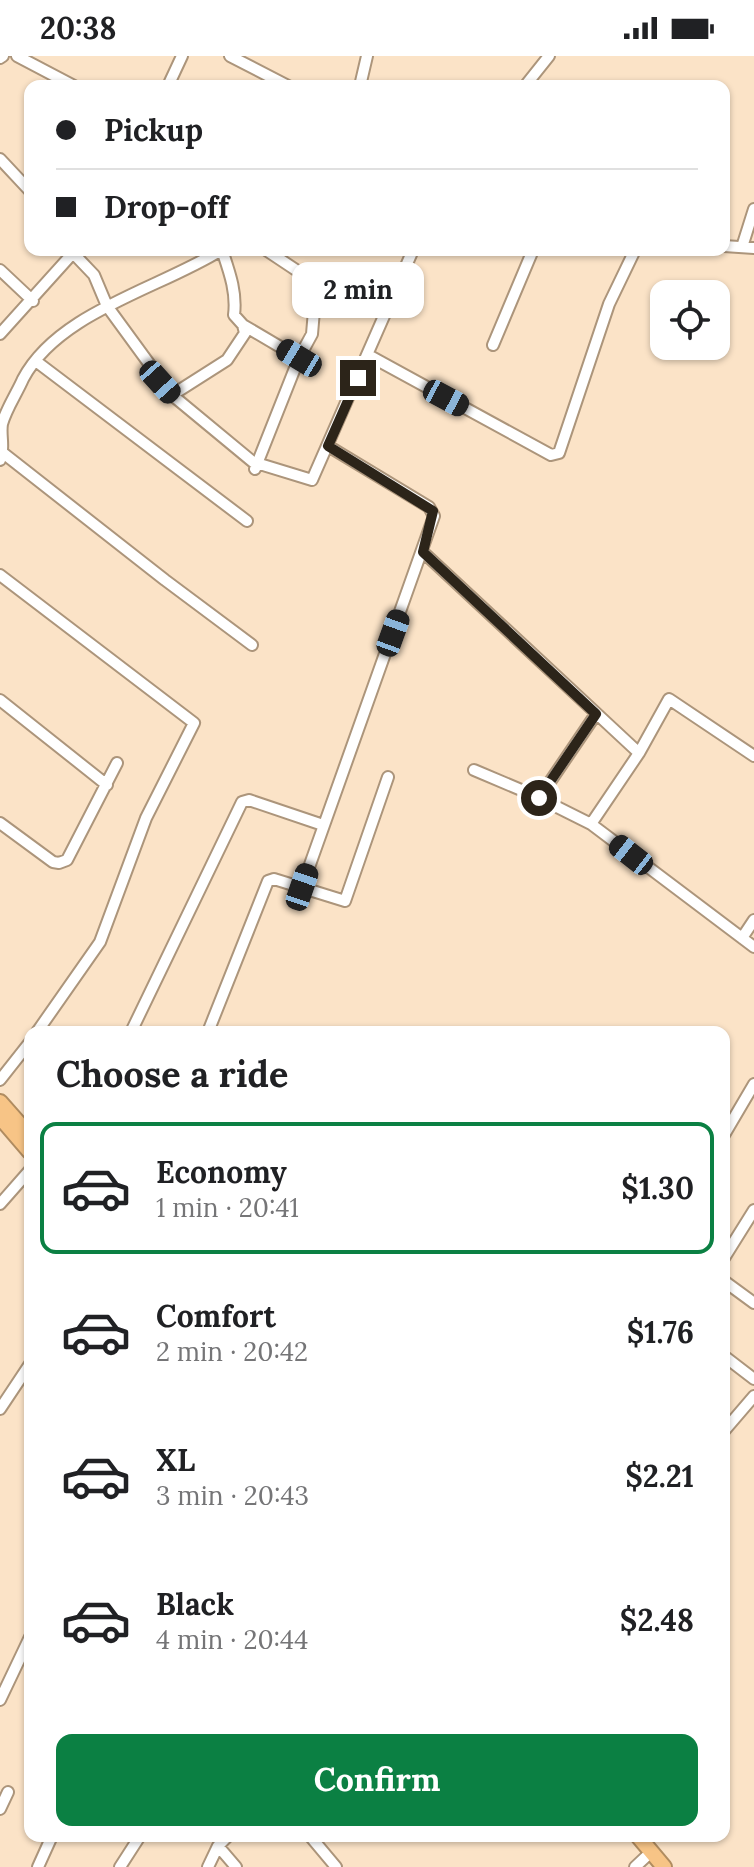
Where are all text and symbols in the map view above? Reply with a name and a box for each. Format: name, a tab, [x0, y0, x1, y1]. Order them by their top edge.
text: 20:38	[40, 9, 117, 47]
text: Pickup	[104, 111, 203, 149]
text: Drop-off	[104, 188, 229, 226]
callout: 2 min	[292, 262, 424, 318]
text: 2 min	[323, 273, 393, 306]
map controls	[650, 280, 730, 360]
button: locate	[650, 280, 730, 360]
car	[272, 335, 326, 381]
car	[135, 356, 185, 408]
route end	[340, 360, 376, 396]
car	[419, 376, 473, 420]
car	[374, 606, 412, 660]
route start	[521, 780, 557, 816]
car	[605, 831, 657, 879]
car	[283, 860, 321, 914]
text: Choose a ride	[56, 1051, 288, 1097]
icon: car	[60, 1152, 132, 1224]
text: Economy	[156, 1153, 287, 1191]
text: $1.30	[621, 1169, 694, 1207]
text: 1 min · 20:41	[156, 1191, 299, 1224]
icon: car	[60, 1296, 132, 1368]
text: Comfort	[156, 1297, 276, 1335]
text: $1.76	[627, 1313, 694, 1351]
text: 2 min · 20:42	[156, 1335, 308, 1368]
icon: car	[60, 1440, 132, 1512]
text: XL	[156, 1441, 195, 1479]
text: $2.21	[625, 1457, 694, 1495]
text: 3 min · 20:43	[156, 1479, 309, 1512]
icon: car	[60, 1584, 132, 1656]
text: Black	[156, 1585, 234, 1623]
text: $2.48	[620, 1601, 694, 1639]
text: 4 min · 20:44	[156, 1623, 308, 1656]
button: Confirm	[56, 1734, 698, 1826]

